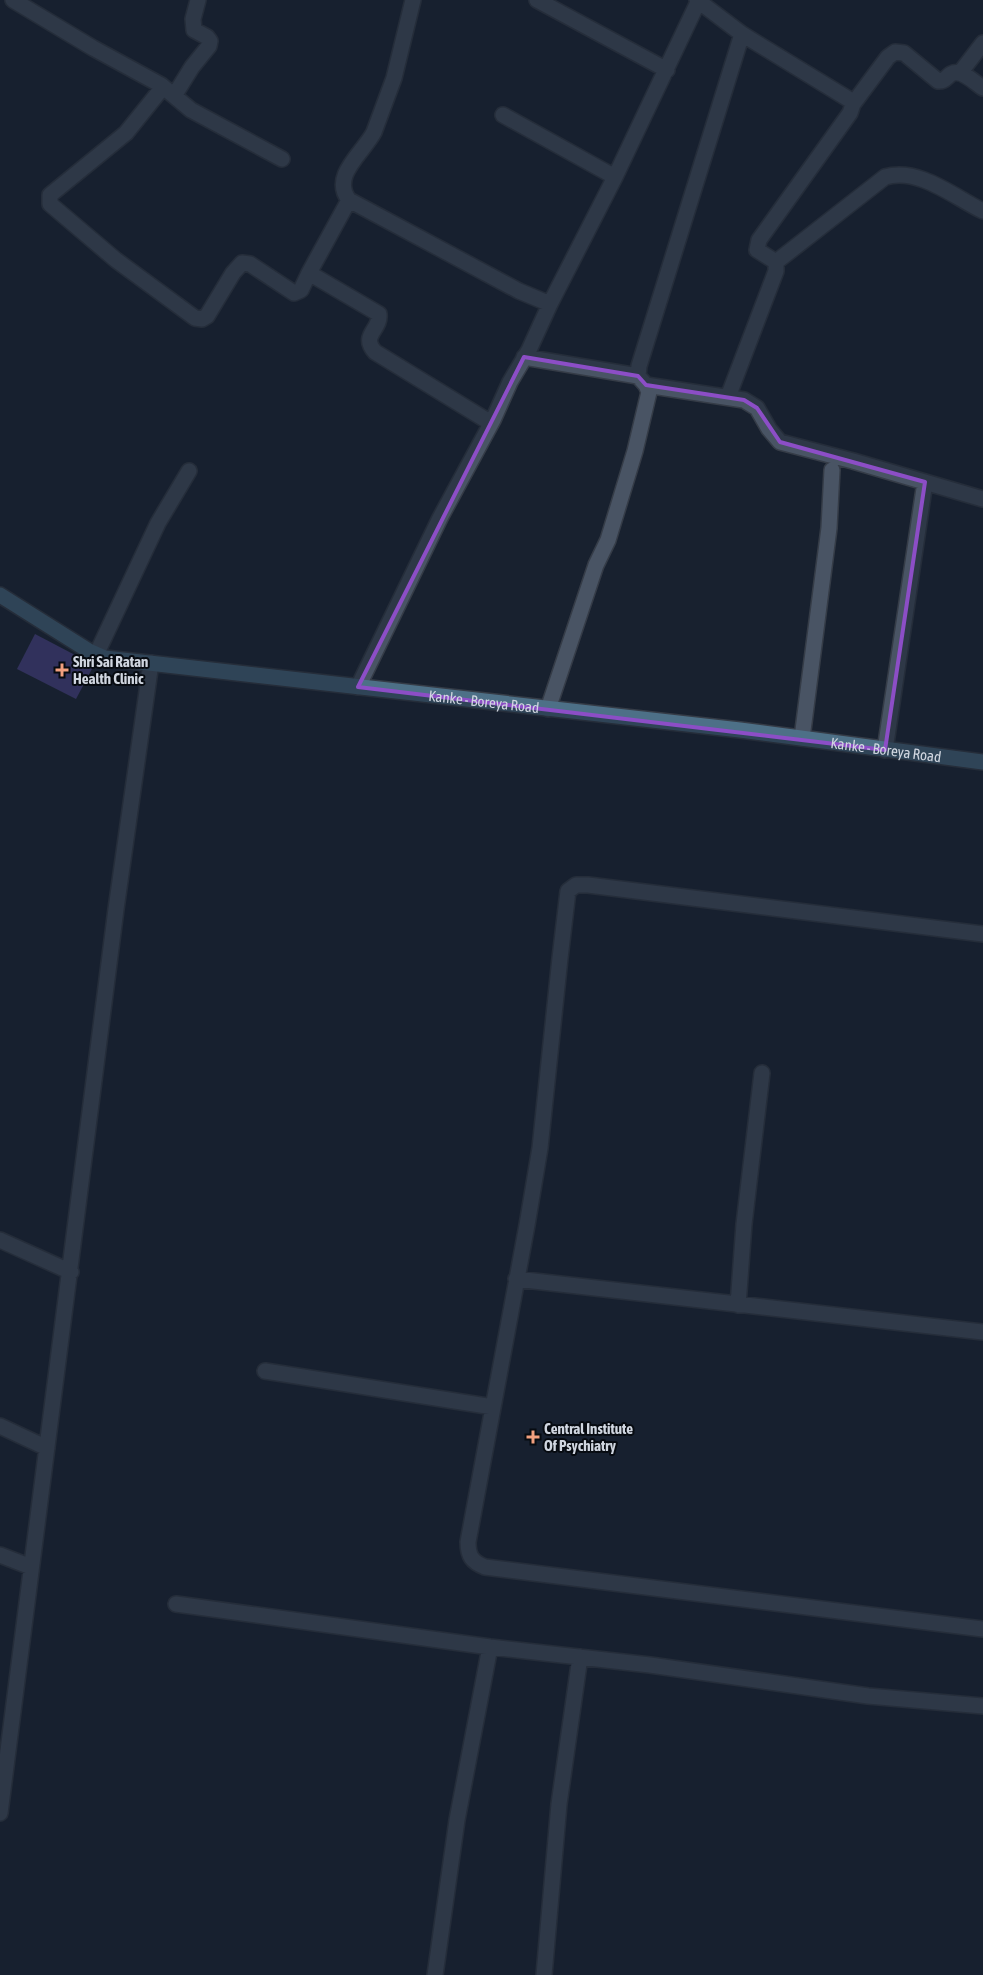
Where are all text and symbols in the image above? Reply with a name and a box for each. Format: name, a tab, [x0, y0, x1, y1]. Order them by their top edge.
place label: Shri Sai Ratan Health Clinic	[73, 653, 148, 687]
marker: Shri Sai Ratan Health Clinic	[55, 663, 69, 677]
street label: Kanke - Boreya Road	[428, 686, 540, 716]
street label: Kanke - Boreya Road	[830, 734, 942, 765]
place label: Central Institute Of Psychiatry	[544, 1420, 633, 1454]
marker: Central Institute Of Psychiatry	[526, 1430, 540, 1444]

